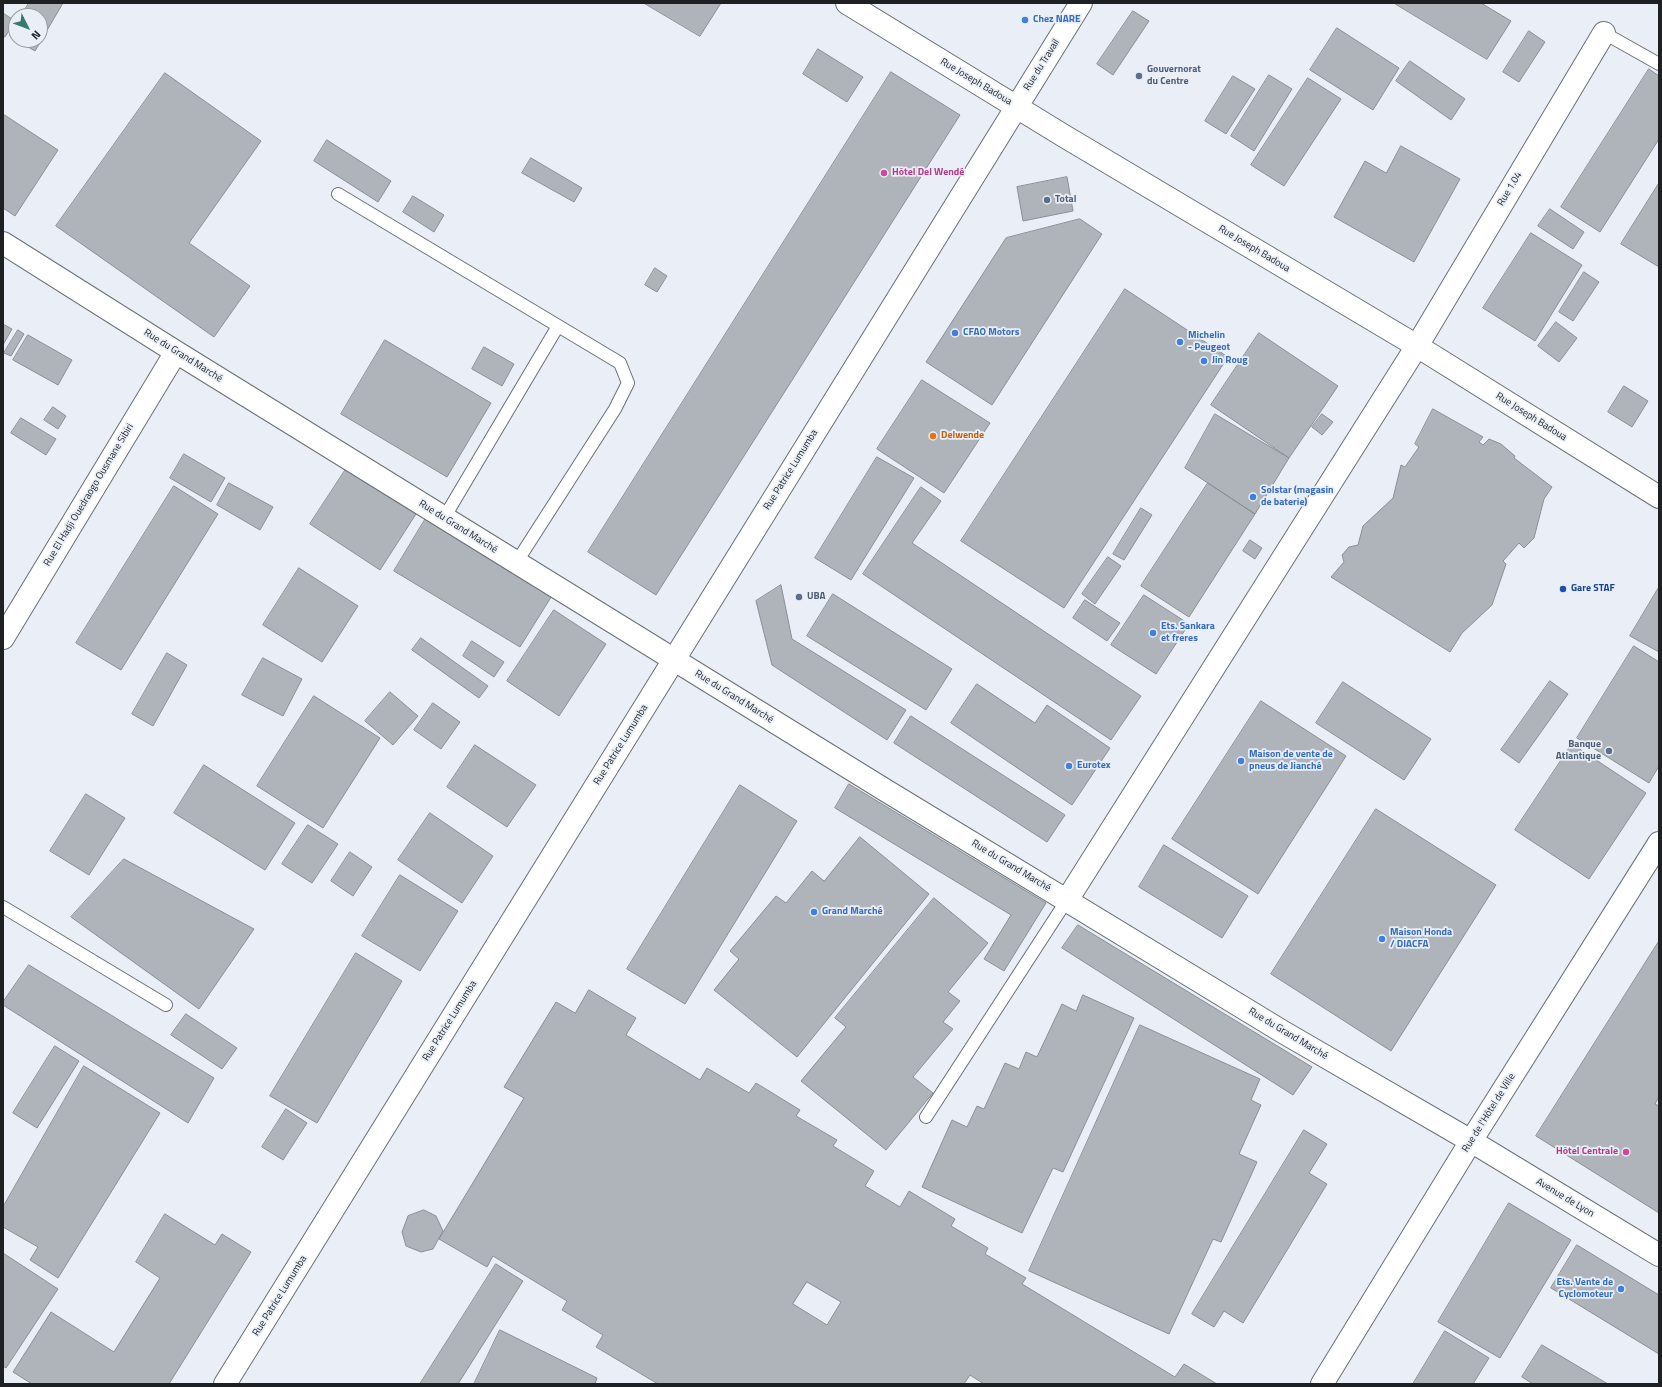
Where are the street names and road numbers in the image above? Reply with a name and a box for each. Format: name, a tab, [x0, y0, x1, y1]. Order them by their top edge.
street label: Rue du Travail	[1021, 37, 1063, 93]
street label: Rue Joseph Badoua	[938, 56, 1014, 108]
street label: Rue 1.04	[1495, 170, 1525, 208]
street label: Rue Joseph Badoua	[1216, 223, 1292, 275]
street label: Rue du Grand Marché	[141, 327, 225, 385]
street label: Rue Joseph Badoua	[1493, 390, 1569, 444]
street label: Rue El Hadji Ouedraogo Ousmane Sibiri	[42, 422, 136, 568]
street label: Rue Patrice Lumumba	[761, 428, 821, 512]
street label: Rue du Grand Marché	[416, 498, 500, 556]
street label: Rue du Grand Marché	[692, 668, 776, 726]
street label: Rue Patrice Lumumba	[591, 703, 651, 787]
street label: Rue du Grand Marché	[969, 838, 1053, 894]
street label: Rue Patrice Lumumba	[420, 979, 480, 1063]
street label: Rue du Grand Marché	[1246, 1006, 1330, 1062]
street label: Rue de l'Hôtel de Ville	[1460, 1071, 1518, 1155]
street label: Avenue de Lyon	[1534, 1176, 1596, 1220]
street label: Rue Patrice Lumumba	[250, 1254, 310, 1338]

